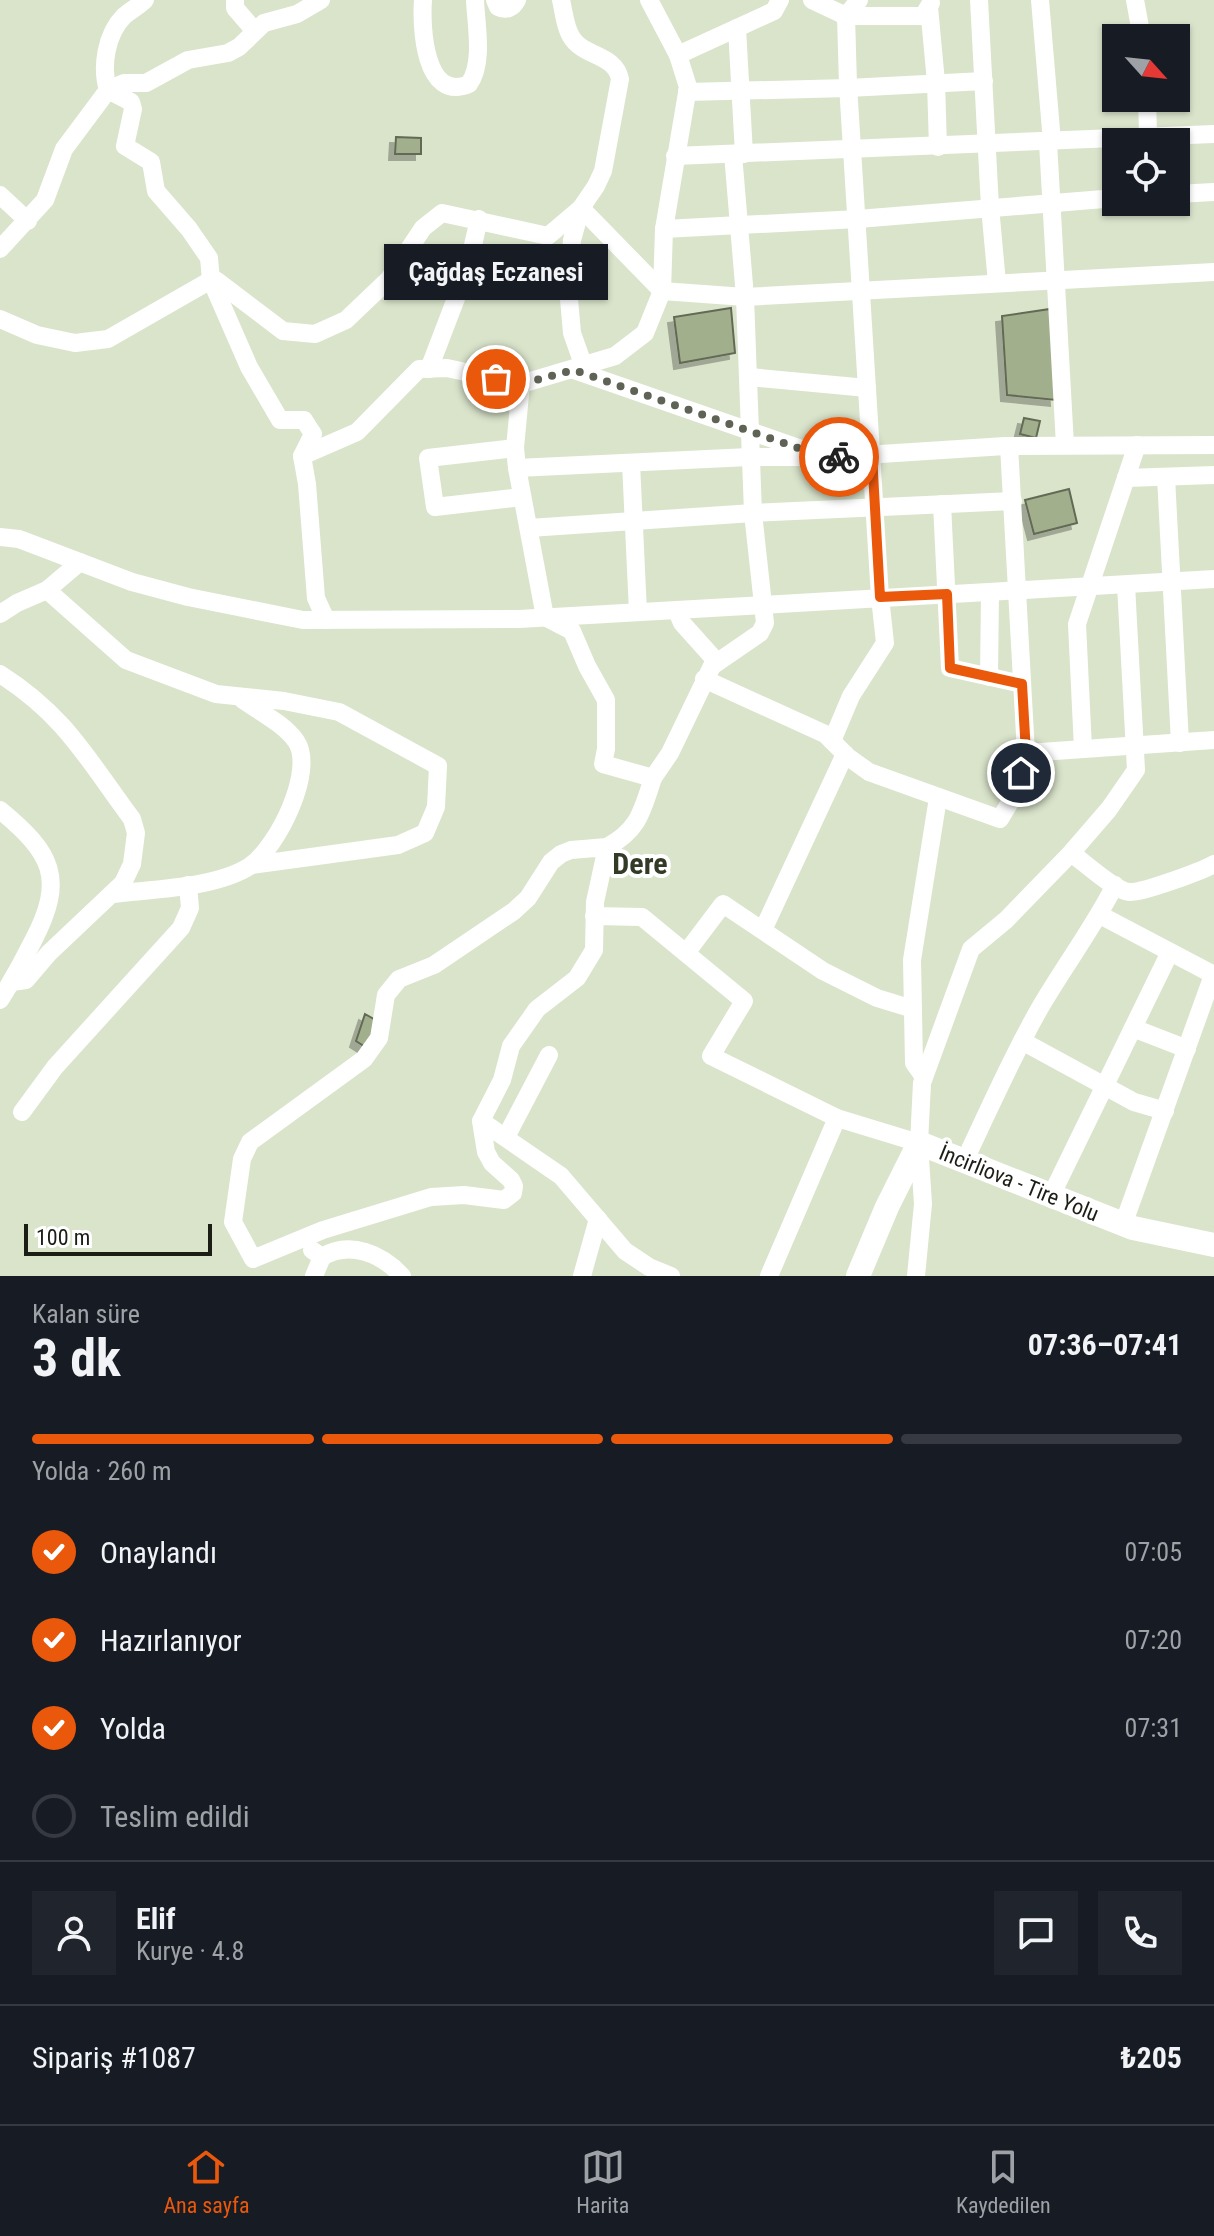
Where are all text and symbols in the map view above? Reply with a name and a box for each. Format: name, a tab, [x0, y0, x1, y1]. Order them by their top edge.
north arrow	[1102, 24, 1190, 112]
map controls	[1102, 24, 1190, 216]
button: locate	[1102, 128, 1190, 216]
callout: Çağdaş Eczanesi	[384, 243, 608, 299]
text: Çağdaş Eczanesi	[408, 257, 584, 287]
pin	[462, 345, 530, 413]
icon: bag	[474, 357, 518, 401]
courier	[799, 417, 879, 497]
icon: bike	[817, 435, 861, 479]
pin	[987, 739, 1055, 807]
icon: home	[999, 751, 1043, 795]
district label: Dere	[612, 846, 668, 881]
street label: İncirliova - Tire Yolu	[936, 1140, 1102, 1226]
scale bar	[24, 1220, 212, 1256]
text: 100 m	[36, 1225, 90, 1250]
text: Kalan süre	[32, 1299, 140, 1329]
text: 07:36–07:41	[1028, 1327, 1182, 1362]
text: 3 dk	[32, 1328, 121, 1389]
text: Yolda · 260 m	[32, 1456, 172, 1486]
icon: check	[32, 1530, 76, 1574]
text: Onaylandı	[100, 1535, 217, 1570]
text: 07:05	[1125, 1537, 1182, 1567]
icon: check	[32, 1618, 76, 1662]
text: Hazırlanıyor	[100, 1623, 242, 1658]
text: 07:20	[1125, 1625, 1182, 1655]
icon: check	[32, 1706, 76, 1750]
text: Yolda	[100, 1711, 166, 1746]
text: 07:31	[1125, 1713, 1182, 1743]
text: Teslim edildi	[100, 1799, 250, 1834]
button: person	[32, 1891, 116, 1975]
button: chat	[994, 1891, 1078, 1975]
button: phone	[1098, 1891, 1182, 1975]
text: Elif	[136, 1901, 176, 1936]
text: Kurye · 4.8	[136, 1936, 244, 1966]
text: Sipariş #1087	[32, 2040, 196, 2075]
text: ₺205	[1120, 2040, 1182, 2075]
tab: Ana sayfa	[163, 2145, 250, 2218]
tab: Harita	[576, 2145, 629, 2218]
tab: Kaydedilen	[956, 2145, 1051, 2218]

